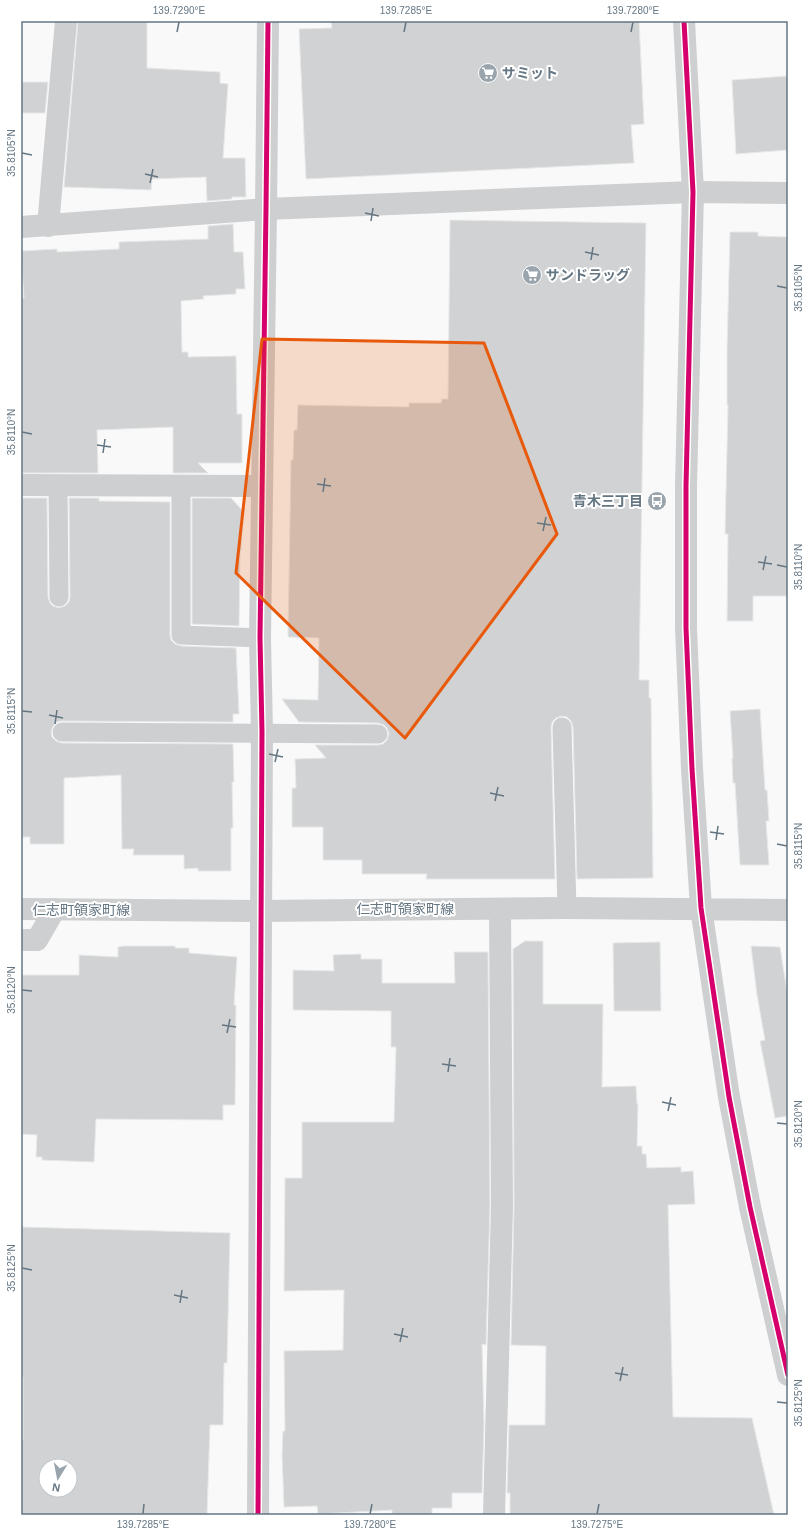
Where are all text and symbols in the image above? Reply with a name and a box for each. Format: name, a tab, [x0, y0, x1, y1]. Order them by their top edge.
text: 139.7290°E	[153, 5, 206, 16]
text: 139.7285°E	[380, 5, 433, 16]
text: 139.7280°E	[607, 5, 660, 16]
supermarket icon: サミット	[477, 62, 499, 84]
place label: サミット	[502, 65, 558, 81]
text: 35.8105°N	[6, 129, 17, 177]
supermarket icon: サンドラッグ	[521, 264, 543, 286]
text: 35.8105°N	[793, 264, 804, 312]
place label: サンドラッグ	[546, 267, 630, 283]
text: 35.8110°N	[6, 409, 17, 455]
bus stop icon: 青木三丁目	[646, 490, 668, 512]
place label: 青木三丁目	[573, 493, 643, 509]
text: 35.8110°N	[793, 544, 804, 590]
text: 35.8115°N	[6, 688, 17, 734]
text: 35.8115°N	[793, 823, 804, 869]
street label: 仁志町領家町線	[356, 901, 454, 917]
street label: 仁志町領家町線	[32, 902, 130, 918]
text: 35.8120°N	[6, 966, 17, 1014]
text: 35.8120°N	[793, 1100, 804, 1148]
text: 35.8125°N	[6, 1244, 17, 1292]
text: 35.8125°N	[793, 1379, 804, 1427]
north arrow	[38, 1458, 78, 1498]
text: N	[51, 1481, 61, 1494]
text: 139.7285°E	[117, 1519, 170, 1530]
text: 139.7280°E	[344, 1519, 397, 1530]
text: 139.7275°E	[571, 1519, 624, 1530]

